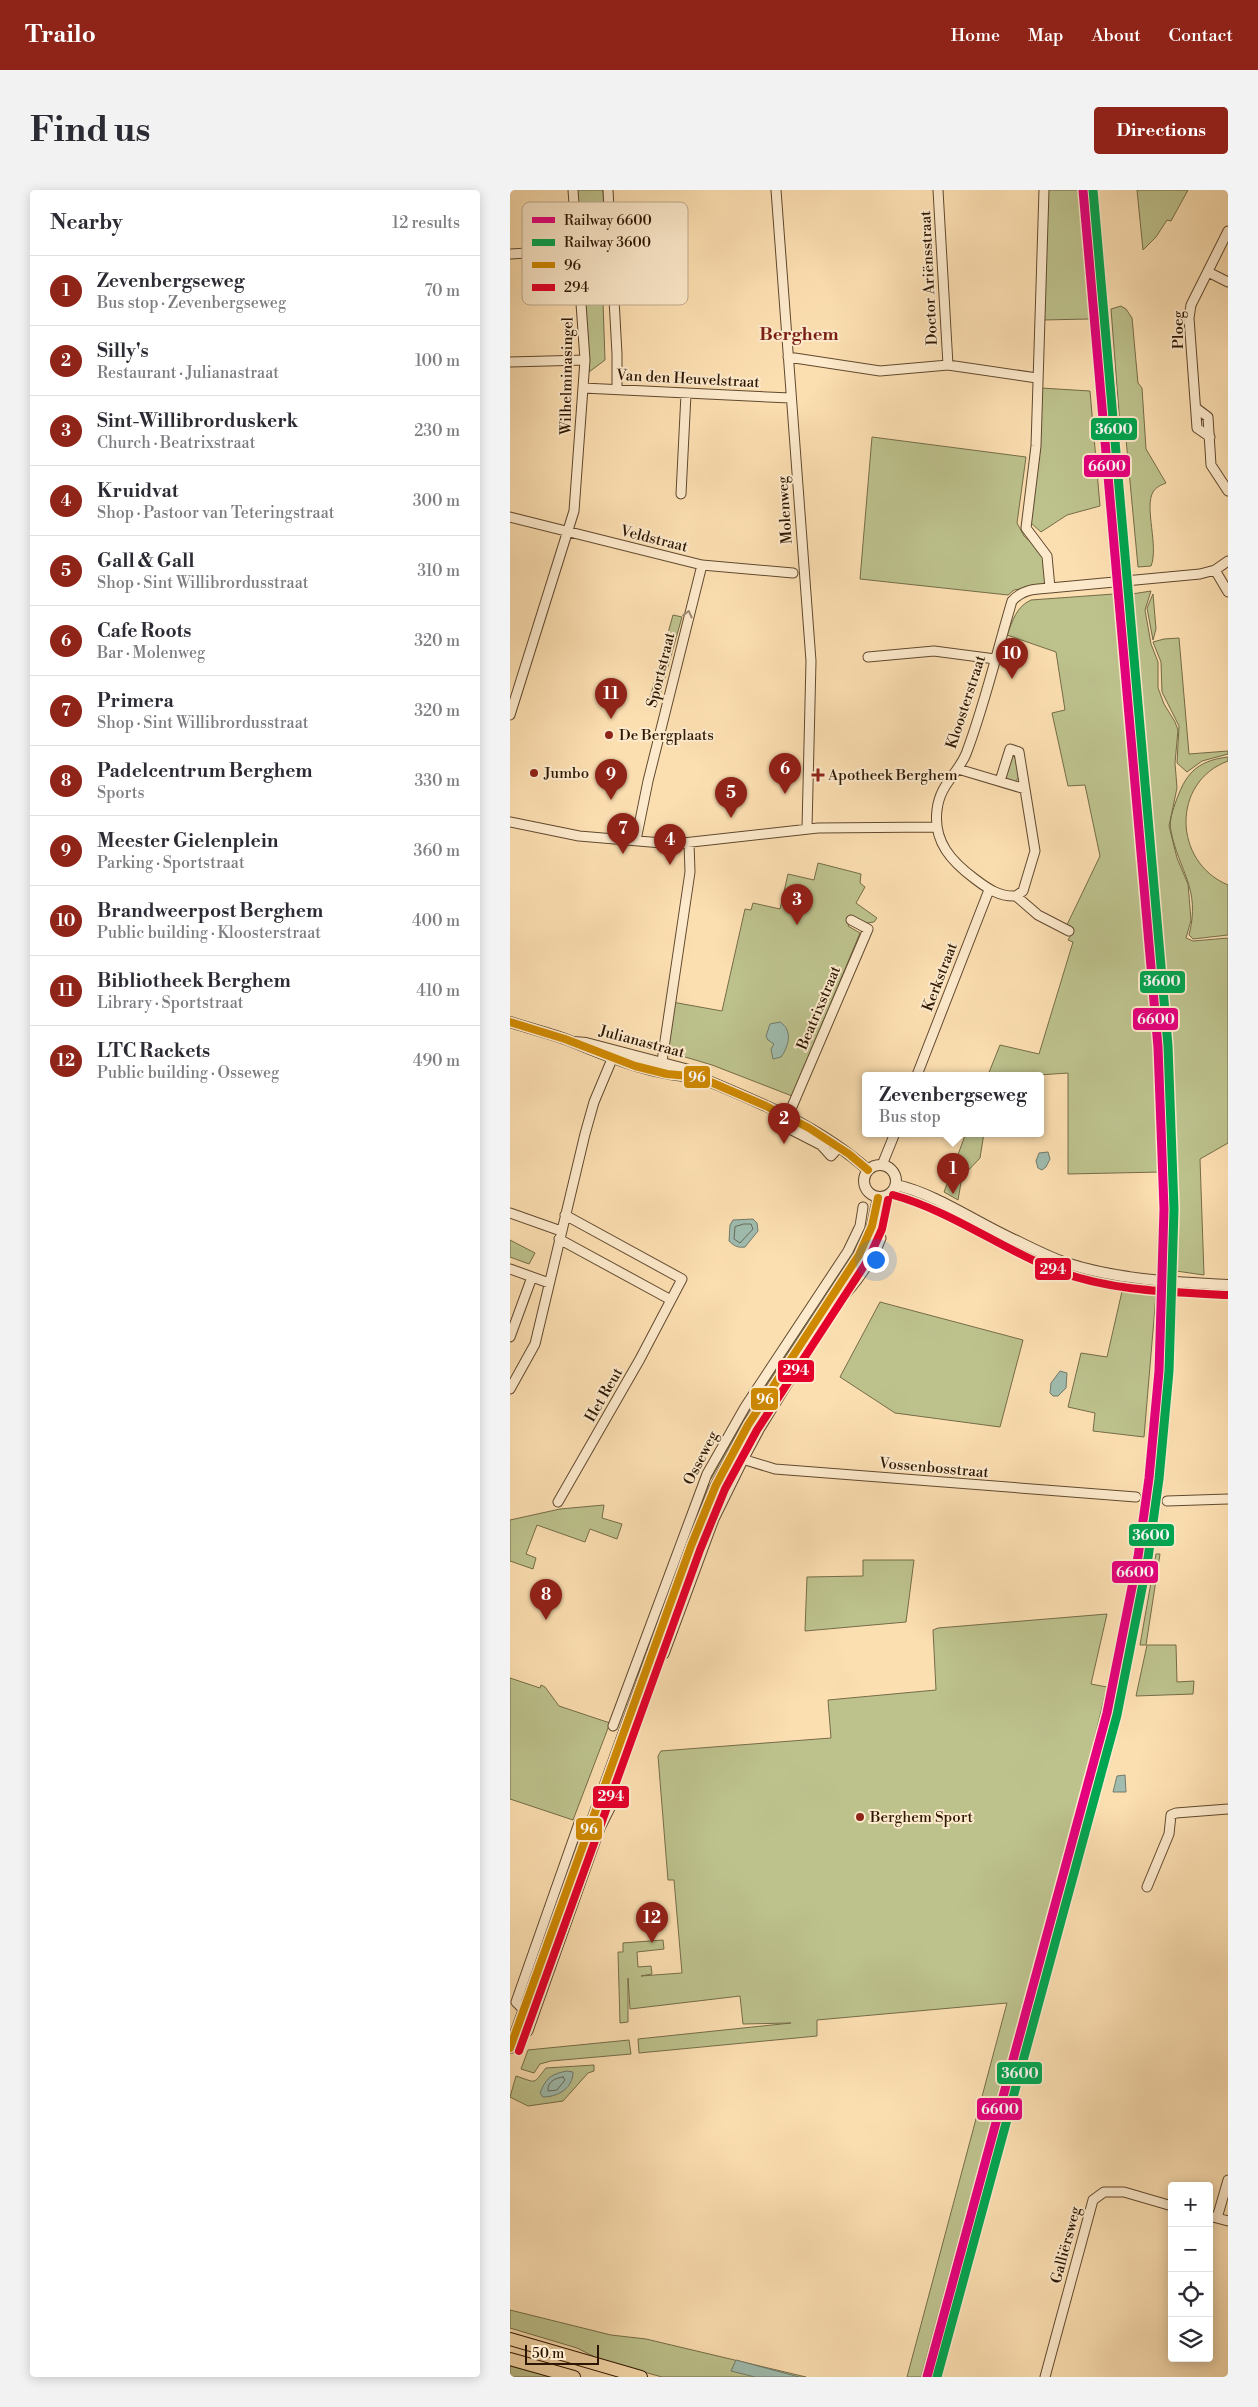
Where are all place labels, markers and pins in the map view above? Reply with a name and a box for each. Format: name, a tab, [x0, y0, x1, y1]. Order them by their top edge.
pin: 10	[996, 638, 1028, 679]
pin: 11	[595, 678, 627, 719]
place label: De Bergplaats	[619, 726, 714, 745]
marker: De Bergplaats	[603, 729, 615, 741]
pin: 6	[769, 753, 801, 794]
pin: 9	[595, 759, 627, 800]
place label: Jumbo	[543, 764, 589, 783]
place label: Apotheek Berghem	[827, 766, 958, 785]
marker: Jumbo	[528, 767, 540, 779]
marker: Apotheek Berghem	[812, 769, 824, 781]
pin: 5	[715, 777, 747, 818]
pin: 7	[607, 813, 639, 854]
pin: 4	[654, 824, 686, 865]
pin: 3	[781, 884, 813, 925]
pin: 2	[768, 1103, 800, 1144]
pin: 1	[937, 1153, 969, 1194]
pin: 8	[530, 1579, 562, 1620]
place label: Berghem Sport	[869, 1808, 974, 1827]
marker: Berghem Sport	[854, 1811, 866, 1823]
pin: 12	[636, 1902, 668, 1943]

